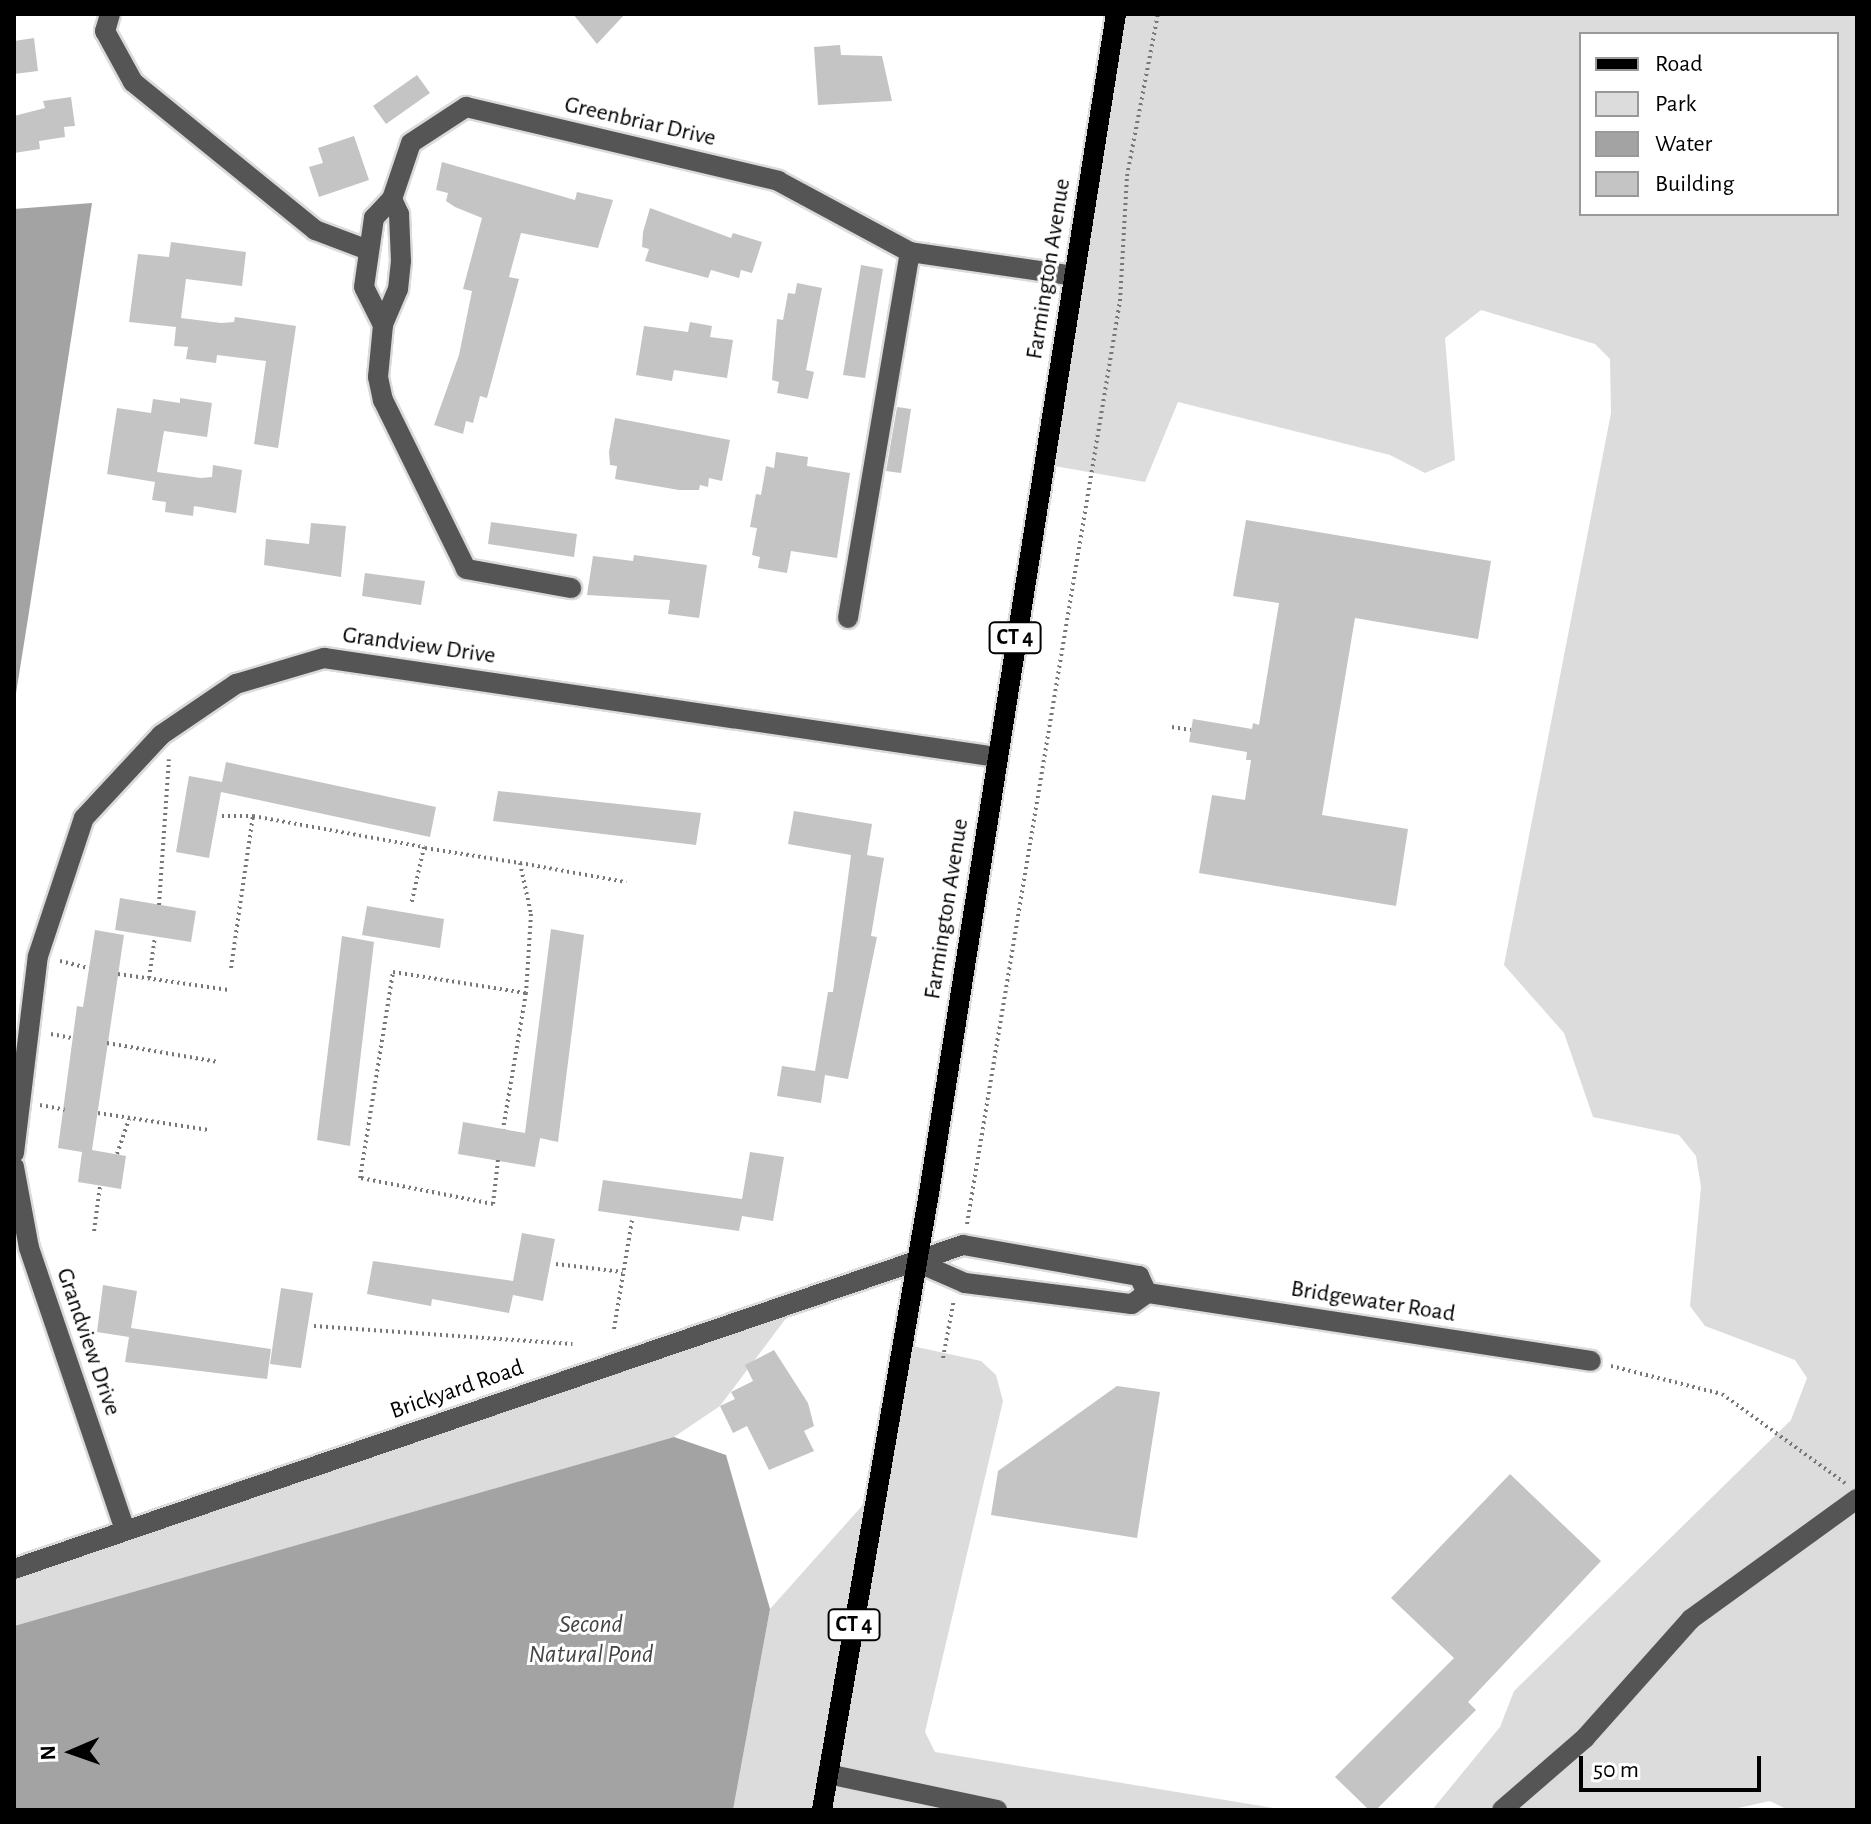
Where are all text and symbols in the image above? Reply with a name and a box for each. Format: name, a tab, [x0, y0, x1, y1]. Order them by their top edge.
legend	[1579, 32, 1839, 216]
text: Road	[1655, 52, 1703, 76]
street label: Greenbriar Drive	[562, 91, 718, 153]
text: Park	[1655, 92, 1696, 116]
text: Water	[1655, 132, 1712, 156]
text: Building	[1655, 172, 1734, 196]
street label: Farmington Avenue	[1020, 177, 1078, 361]
road number: CT 4	[987, 620, 1043, 656]
street label: Grandview Drive	[341, 621, 497, 671]
street label: Farmington Avenue	[918, 817, 976, 1001]
street label: Grandview Drive	[49, 1264, 127, 1420]
street label: Bridgewater Road	[1289, 1275, 1457, 1329]
street label: Brickyard Road	[387, 1354, 527, 1426]
road number: CT 4	[826, 1607, 882, 1643]
water label: Second Natural Pond	[528, 1609, 654, 1670]
north arrow	[32, 1712, 112, 1792]
scale bar	[1583, 1740, 1765, 1790]
text: N	[37, 1745, 59, 1761]
text: 50 m	[1593, 1758, 1639, 1782]

